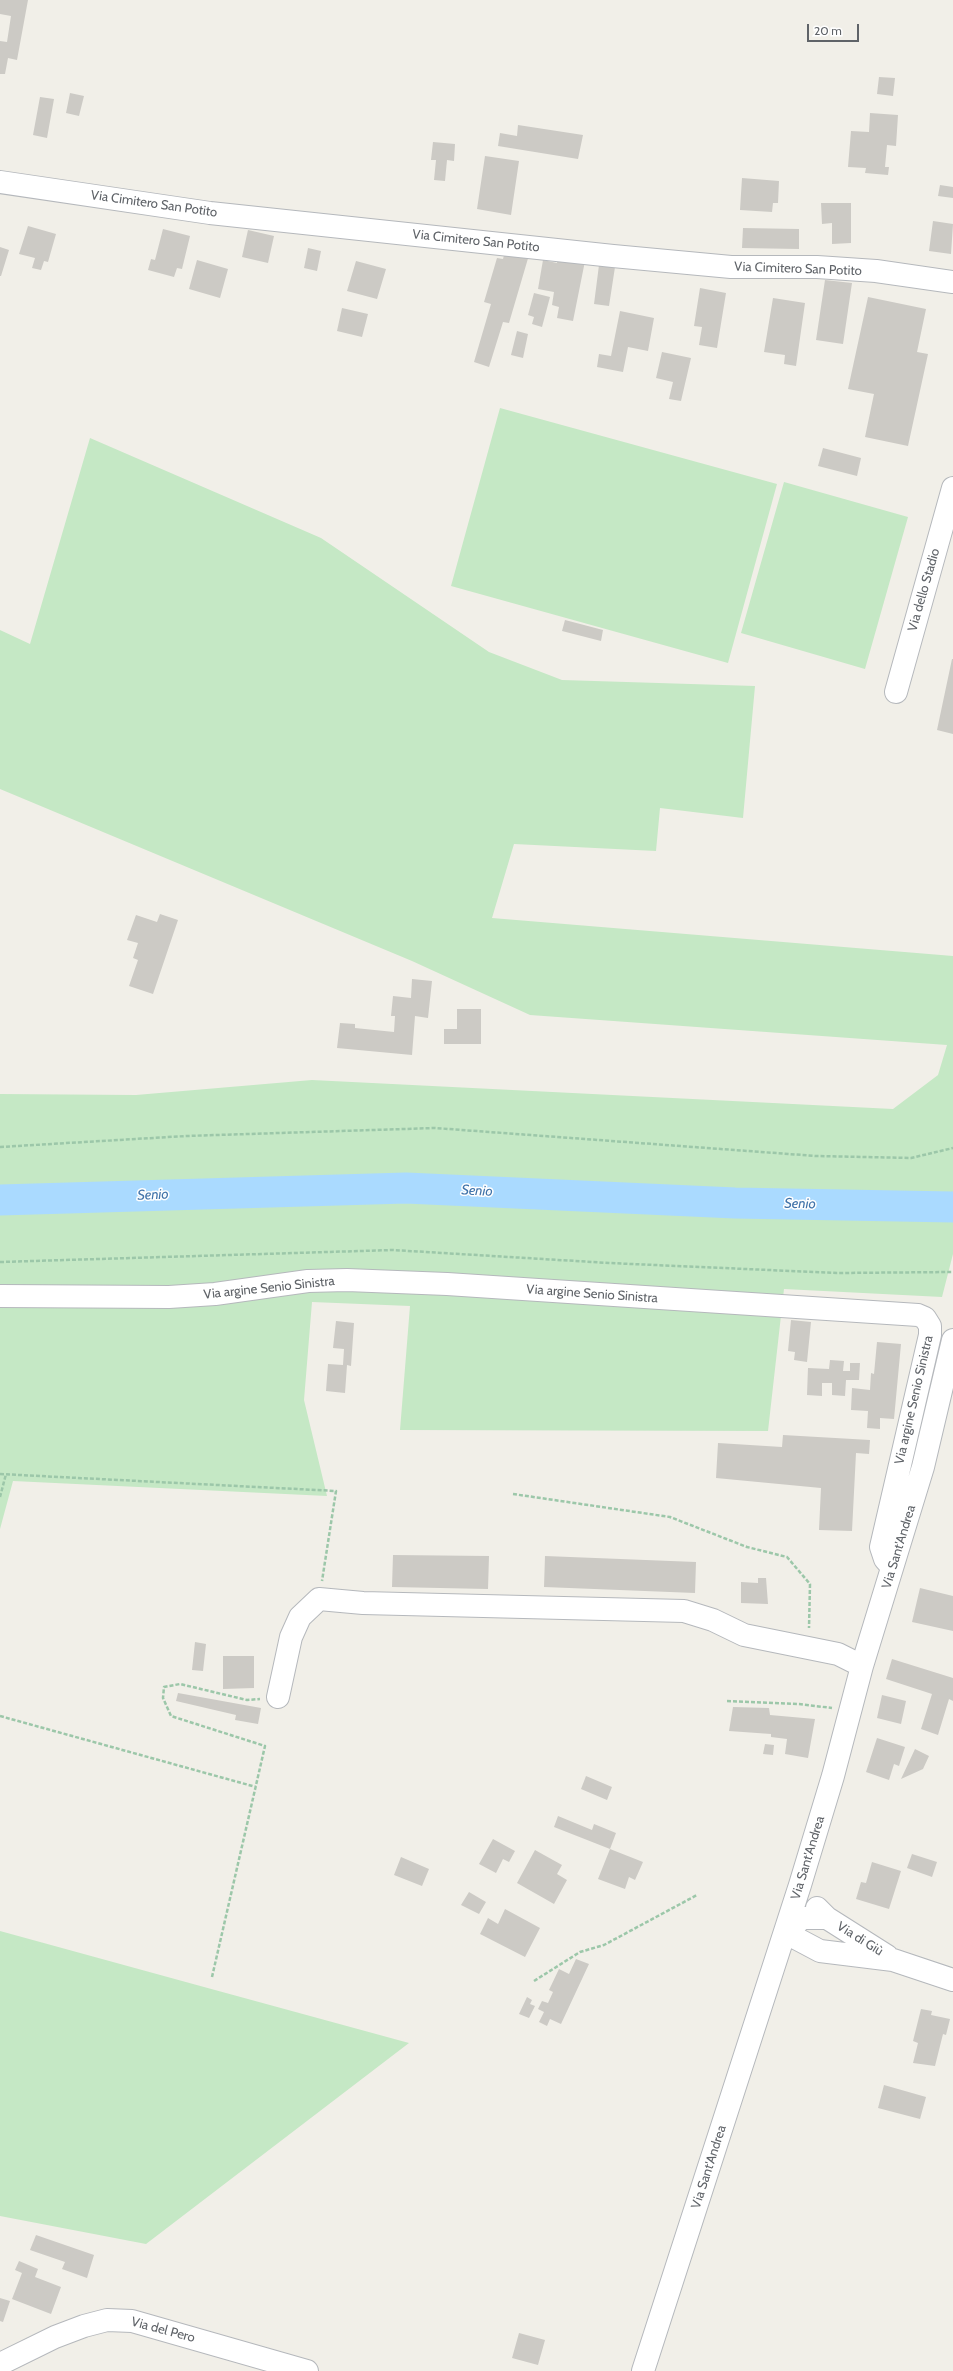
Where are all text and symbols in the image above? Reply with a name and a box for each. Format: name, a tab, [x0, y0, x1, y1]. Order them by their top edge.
scale bar	[809, 16, 861, 42]
text: 20 m	[814, 23, 842, 38]
street label: Via Cimitero San Potito	[90, 187, 218, 221]
street label: Via Cimitero San Potito	[412, 227, 540, 255]
street label: Via Cimitero San Potito	[734, 259, 862, 279]
street label: Via dello Stadio	[905, 547, 943, 633]
water label: Senio	[461, 1182, 493, 1200]
water label: Senio	[137, 1186, 169, 1204]
water label: Senio	[784, 1195, 816, 1213]
street label: Via argine Senio Sinistra	[203, 1273, 335, 1303]
street label: Via argine Senio Sinistra	[526, 1282, 658, 1306]
street label: Via argine Senio Sinistra	[892, 1334, 936, 1466]
street label: Via Sant'Andrea	[879, 1503, 919, 1591]
street label: Via Sant'Andrea	[788, 1814, 828, 1902]
street label: Via di Giù	[834, 1919, 886, 1959]
street label: Via Sant'Andrea	[688, 2123, 730, 2211]
street label: Via del Pero	[129, 2314, 197, 2346]

